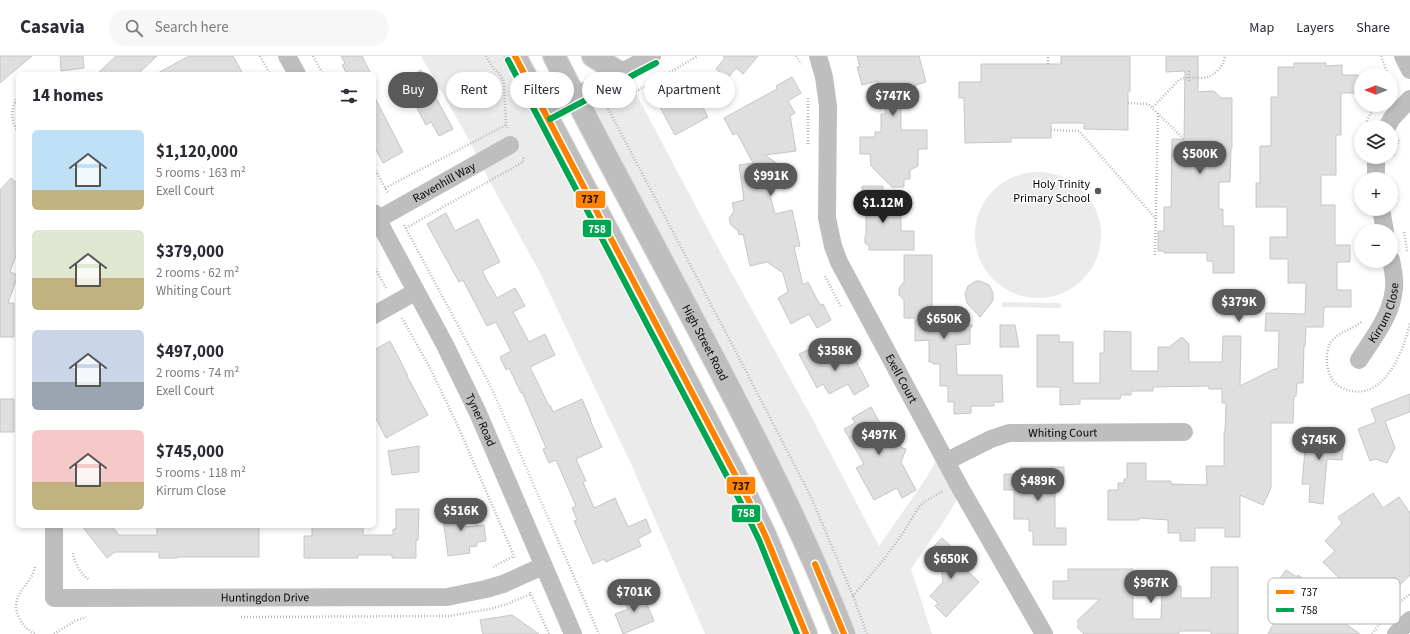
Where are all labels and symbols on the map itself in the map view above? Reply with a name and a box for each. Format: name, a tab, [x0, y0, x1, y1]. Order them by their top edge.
north arrow	[1354, 68, 1398, 112]
pin: $747K	[865, 83, 921, 117]
pin: $500K	[1172, 141, 1228, 175]
street label: Ravenhill Way	[410, 158, 479, 207]
pin: $991K	[743, 163, 799, 197]
place label: Holy Trinity Primary School	[1013, 176, 1090, 207]
marker: Holy Trinity Primary School	[1093, 186, 1103, 196]
line badge: 737	[575, 190, 606, 209]
pin: $1.12M	[850, 190, 916, 224]
text: 737	[581, 192, 599, 207]
line badge: 758	[582, 219, 612, 238]
text: 758	[588, 222, 606, 237]
street label: Kirrum Close	[1364, 282, 1403, 347]
pin: $379K	[1211, 289, 1267, 323]
street label: High Street Road	[678, 302, 732, 384]
pin: $650K	[916, 306, 972, 340]
pin: $358K	[807, 338, 863, 372]
street label: Exell Court	[881, 351, 921, 406]
street label: Tyner Road	[461, 391, 499, 449]
pin: $497K	[851, 422, 907, 456]
street label: Whiting Court	[1028, 424, 1097, 442]
pin: $745K	[1291, 427, 1347, 461]
pin: $489K	[1010, 468, 1066, 502]
line badge: 737	[726, 476, 756, 495]
text: 737	[732, 479, 750, 494]
pin: $516K	[433, 498, 489, 532]
line badge: 758	[731, 504, 761, 523]
text: 758	[737, 506, 755, 521]
pin: $650K	[923, 546, 979, 580]
pin: $967K	[1123, 570, 1179, 604]
legend	[1268, 578, 1400, 624]
pin: $701K	[606, 579, 662, 613]
text: 737	[1301, 585, 1317, 600]
street label: Huntingdon Drive	[221, 589, 309, 607]
text: 758	[1301, 603, 1318, 618]

